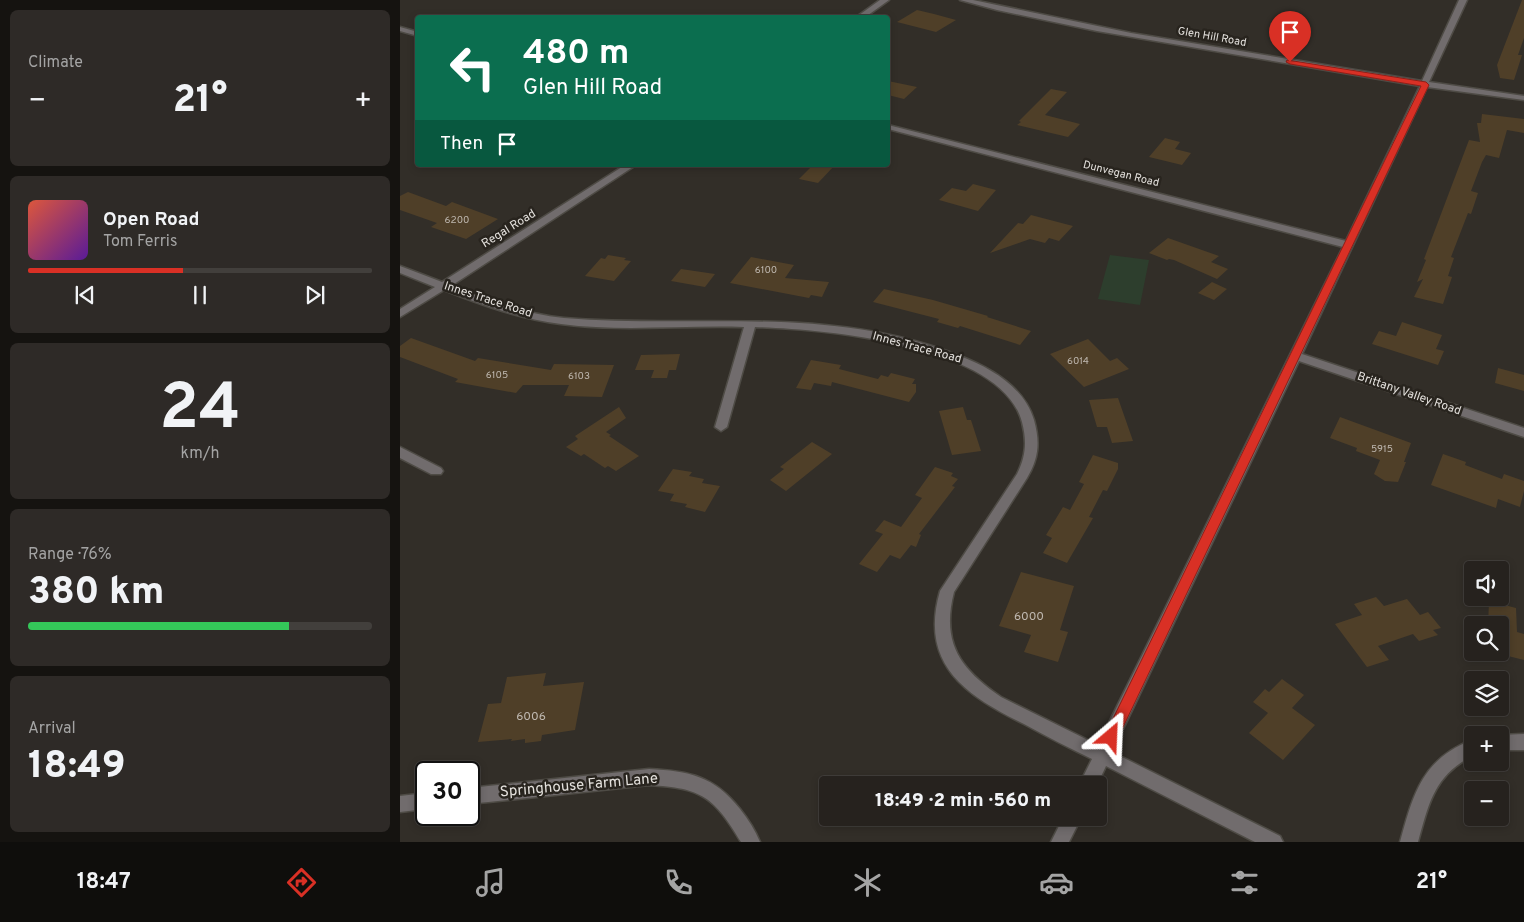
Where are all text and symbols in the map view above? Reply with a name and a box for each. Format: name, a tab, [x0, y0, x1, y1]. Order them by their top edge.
pin	[1269, 11, 1311, 62]
icon: arrive	[1276, 18, 1304, 46]
street label: Glen Hill Road	[1177, 24, 1247, 50]
text: 480 m	[523, 32, 629, 76]
icon: left	[440, 35, 505, 100]
text: Climate	[28, 53, 83, 73]
text: Glen Hill Road	[523, 75, 662, 102]
text: 21°	[173, 77, 227, 126]
text: −	[28, 84, 46, 120]
text: +	[354, 84, 372, 120]
icon: arrive	[493, 130, 521, 158]
text: Then	[440, 132, 483, 156]
street label: Dunvegan Road	[1081, 158, 1161, 190]
street label: Regal Road	[479, 206, 539, 252]
text: Open Road	[103, 208, 199, 232]
house number: 6200	[445, 214, 469, 227]
text: Tom Ferris	[103, 232, 177, 252]
house number: 6100	[755, 264, 777, 277]
street label: Innes Trace Road	[442, 278, 534, 322]
icon: previous	[71, 281, 99, 309]
icon: pause	[186, 281, 214, 309]
icon: next	[301, 281, 329, 309]
street label: Innes Trace Road	[871, 328, 963, 368]
house number: 6014	[1067, 355, 1089, 368]
house number: 6105	[486, 369, 508, 382]
street label: Brittany Valley Road	[1355, 369, 1463, 419]
text: 24	[159, 370, 241, 452]
house number: 6103	[568, 370, 590, 383]
house number: 5915	[1371, 443, 1393, 456]
text: km/h	[181, 444, 219, 464]
text: Range · 76%	[28, 545, 112, 565]
map controls	[1464, 561, 1509, 826]
button: sound	[1464, 561, 1509, 606]
text: 380 km	[28, 569, 164, 618]
house number: 6000	[1014, 609, 1044, 625]
button: search	[1464, 616, 1509, 661]
button: layers	[1464, 671, 1509, 716]
house number: 6006	[516, 709, 546, 725]
position arrow	[1084, 710, 1136, 762]
text: Arrival	[28, 719, 76, 739]
button: +	[1464, 726, 1509, 771]
text: 18:49	[28, 743, 126, 792]
speed limit sign: 30	[415, 761, 480, 826]
street label: Springhouse Farm Lane	[499, 770, 659, 802]
button: −	[1464, 781, 1509, 826]
text: 18:49 · 2 min · 560 m	[875, 789, 1051, 813]
icon: directions	[284, 865, 319, 900]
icon: music	[473, 865, 508, 900]
icon: phone	[661, 865, 696, 900]
icon: climate	[850, 865, 885, 900]
icon: car	[1039, 865, 1074, 900]
icon: filters	[1227, 865, 1262, 900]
text: 18:47	[77, 869, 131, 896]
text: 21°	[1416, 869, 1447, 896]

